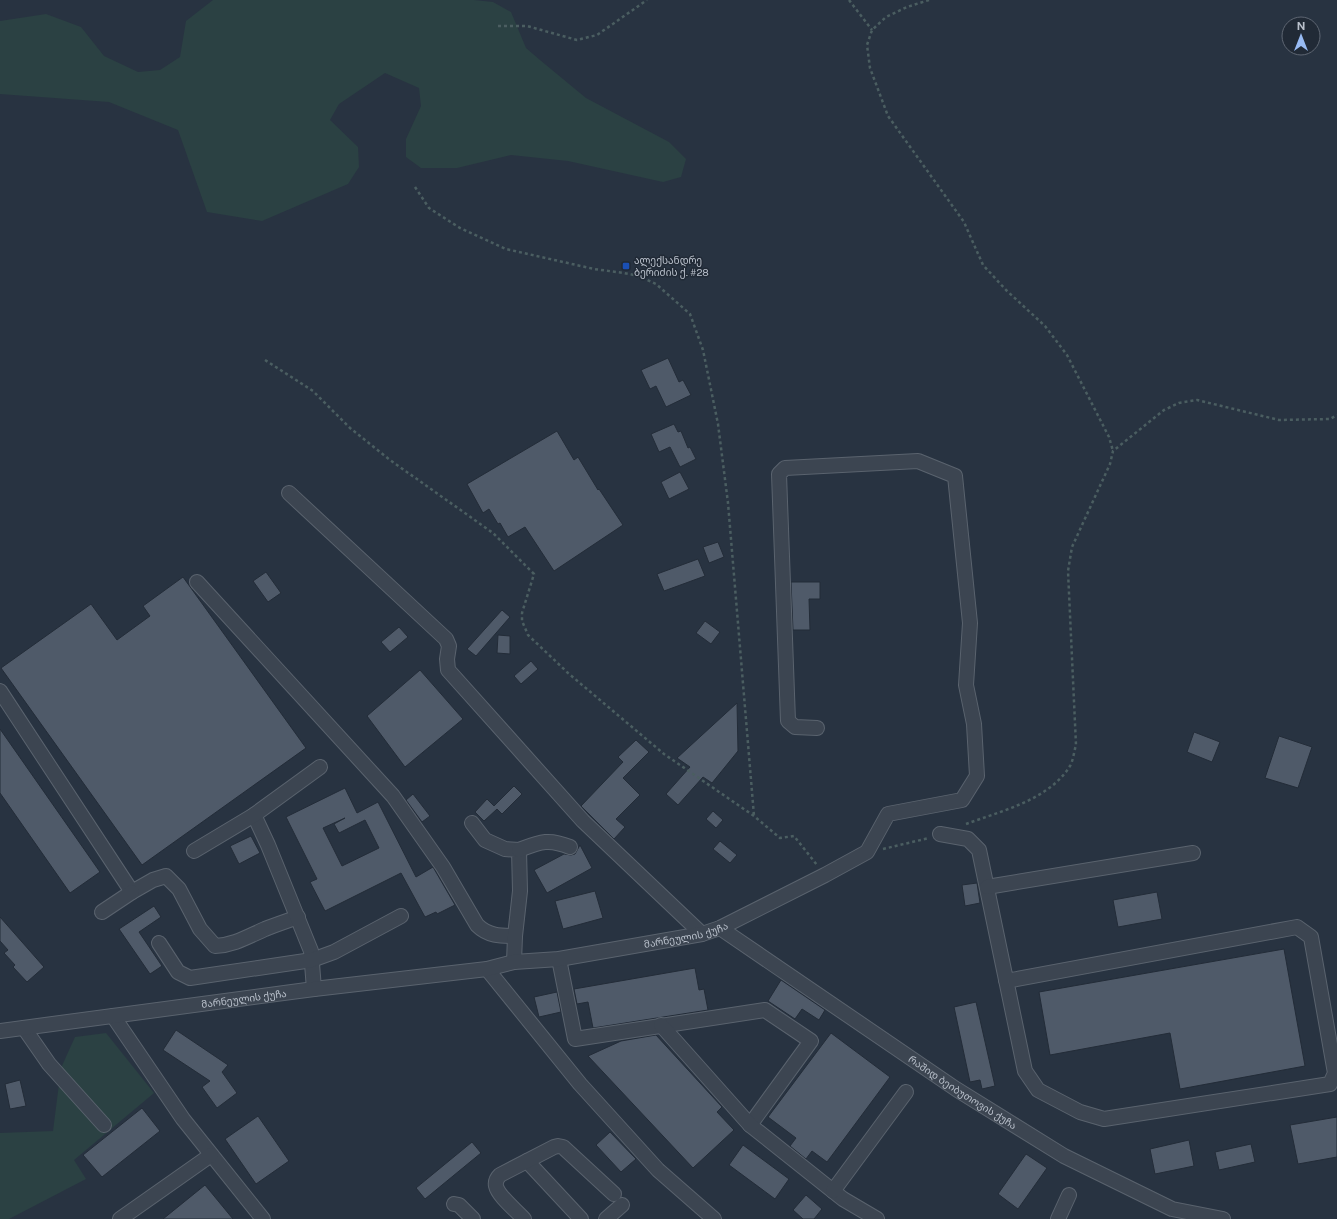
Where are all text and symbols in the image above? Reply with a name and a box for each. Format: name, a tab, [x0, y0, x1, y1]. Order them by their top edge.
north arrow	[1281, 16, 1321, 56]
text: N	[1297, 20, 1305, 32]
place label: ალექსანდრე ბერიძის ქ. #28	[634, 254, 709, 279]
marker: ალექსანდრე ბერიძის ქ. #28	[621, 261, 631, 271]
street label: მარნეულის ქუჩა	[643, 919, 730, 950]
street label: მარნეულის ქუჩა	[200, 987, 287, 1010]
street label: რაშიდ ბეიბუთოვის ქუჩა	[906, 1053, 1019, 1131]

